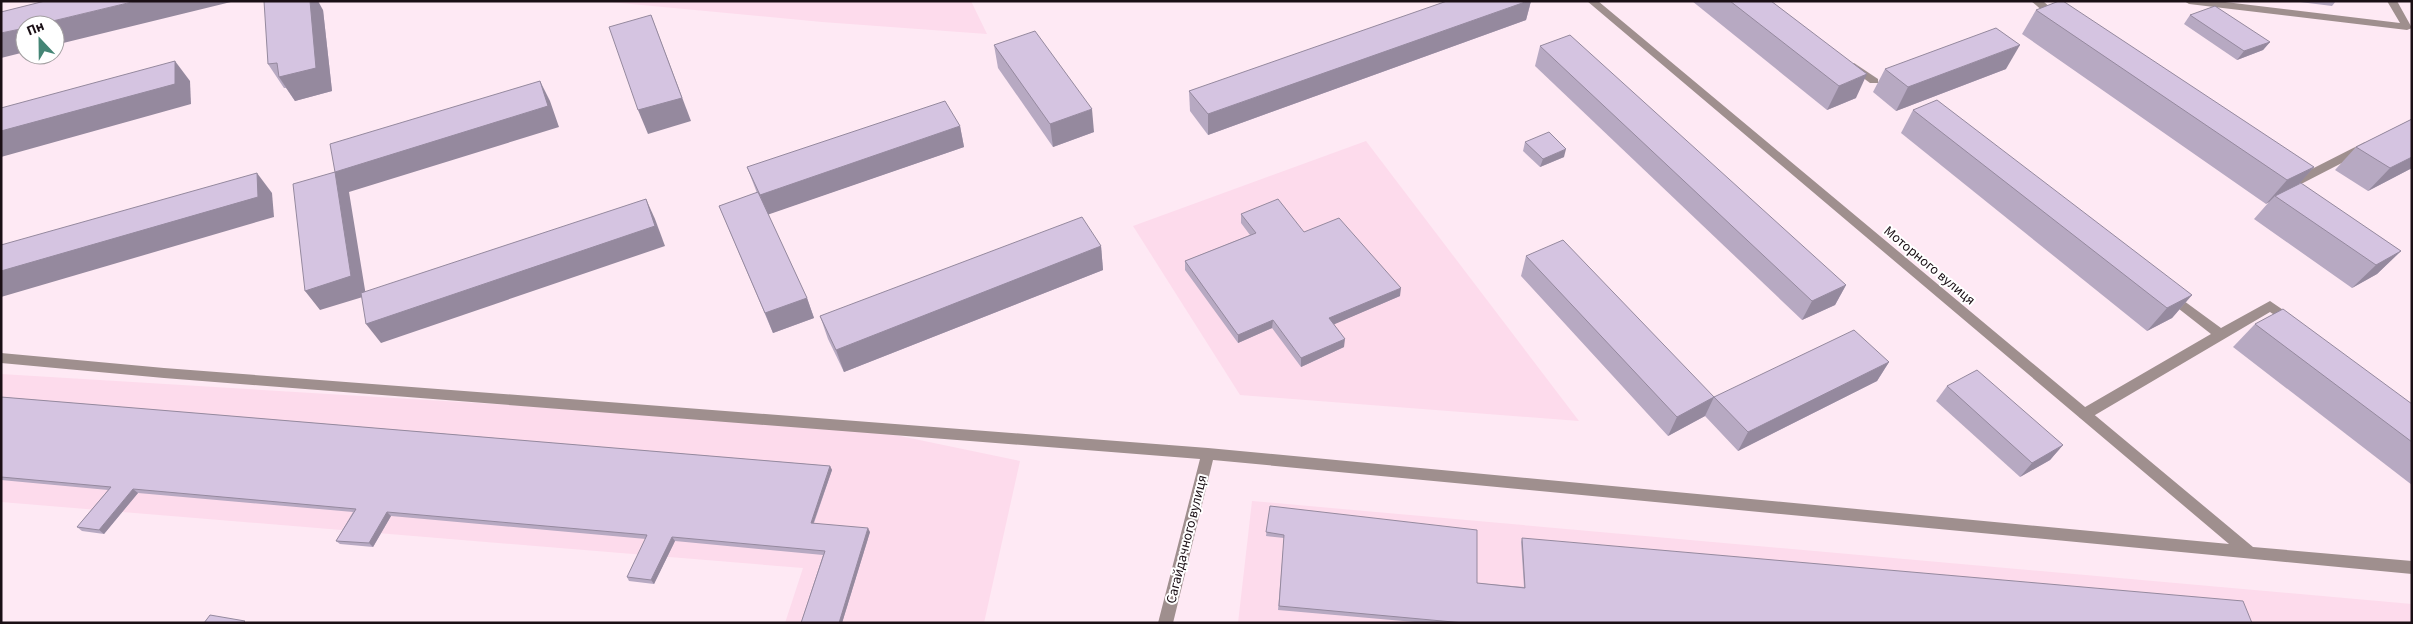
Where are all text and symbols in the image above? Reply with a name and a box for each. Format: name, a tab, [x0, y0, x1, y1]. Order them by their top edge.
north arrow	[15, 15, 65, 65]
text: Пн	[24, 16, 47, 41]
street label: Моторного вулиця	[1879, 221, 1979, 310]
street label: Сагайдачного вулиця	[1161, 473, 1213, 606]

